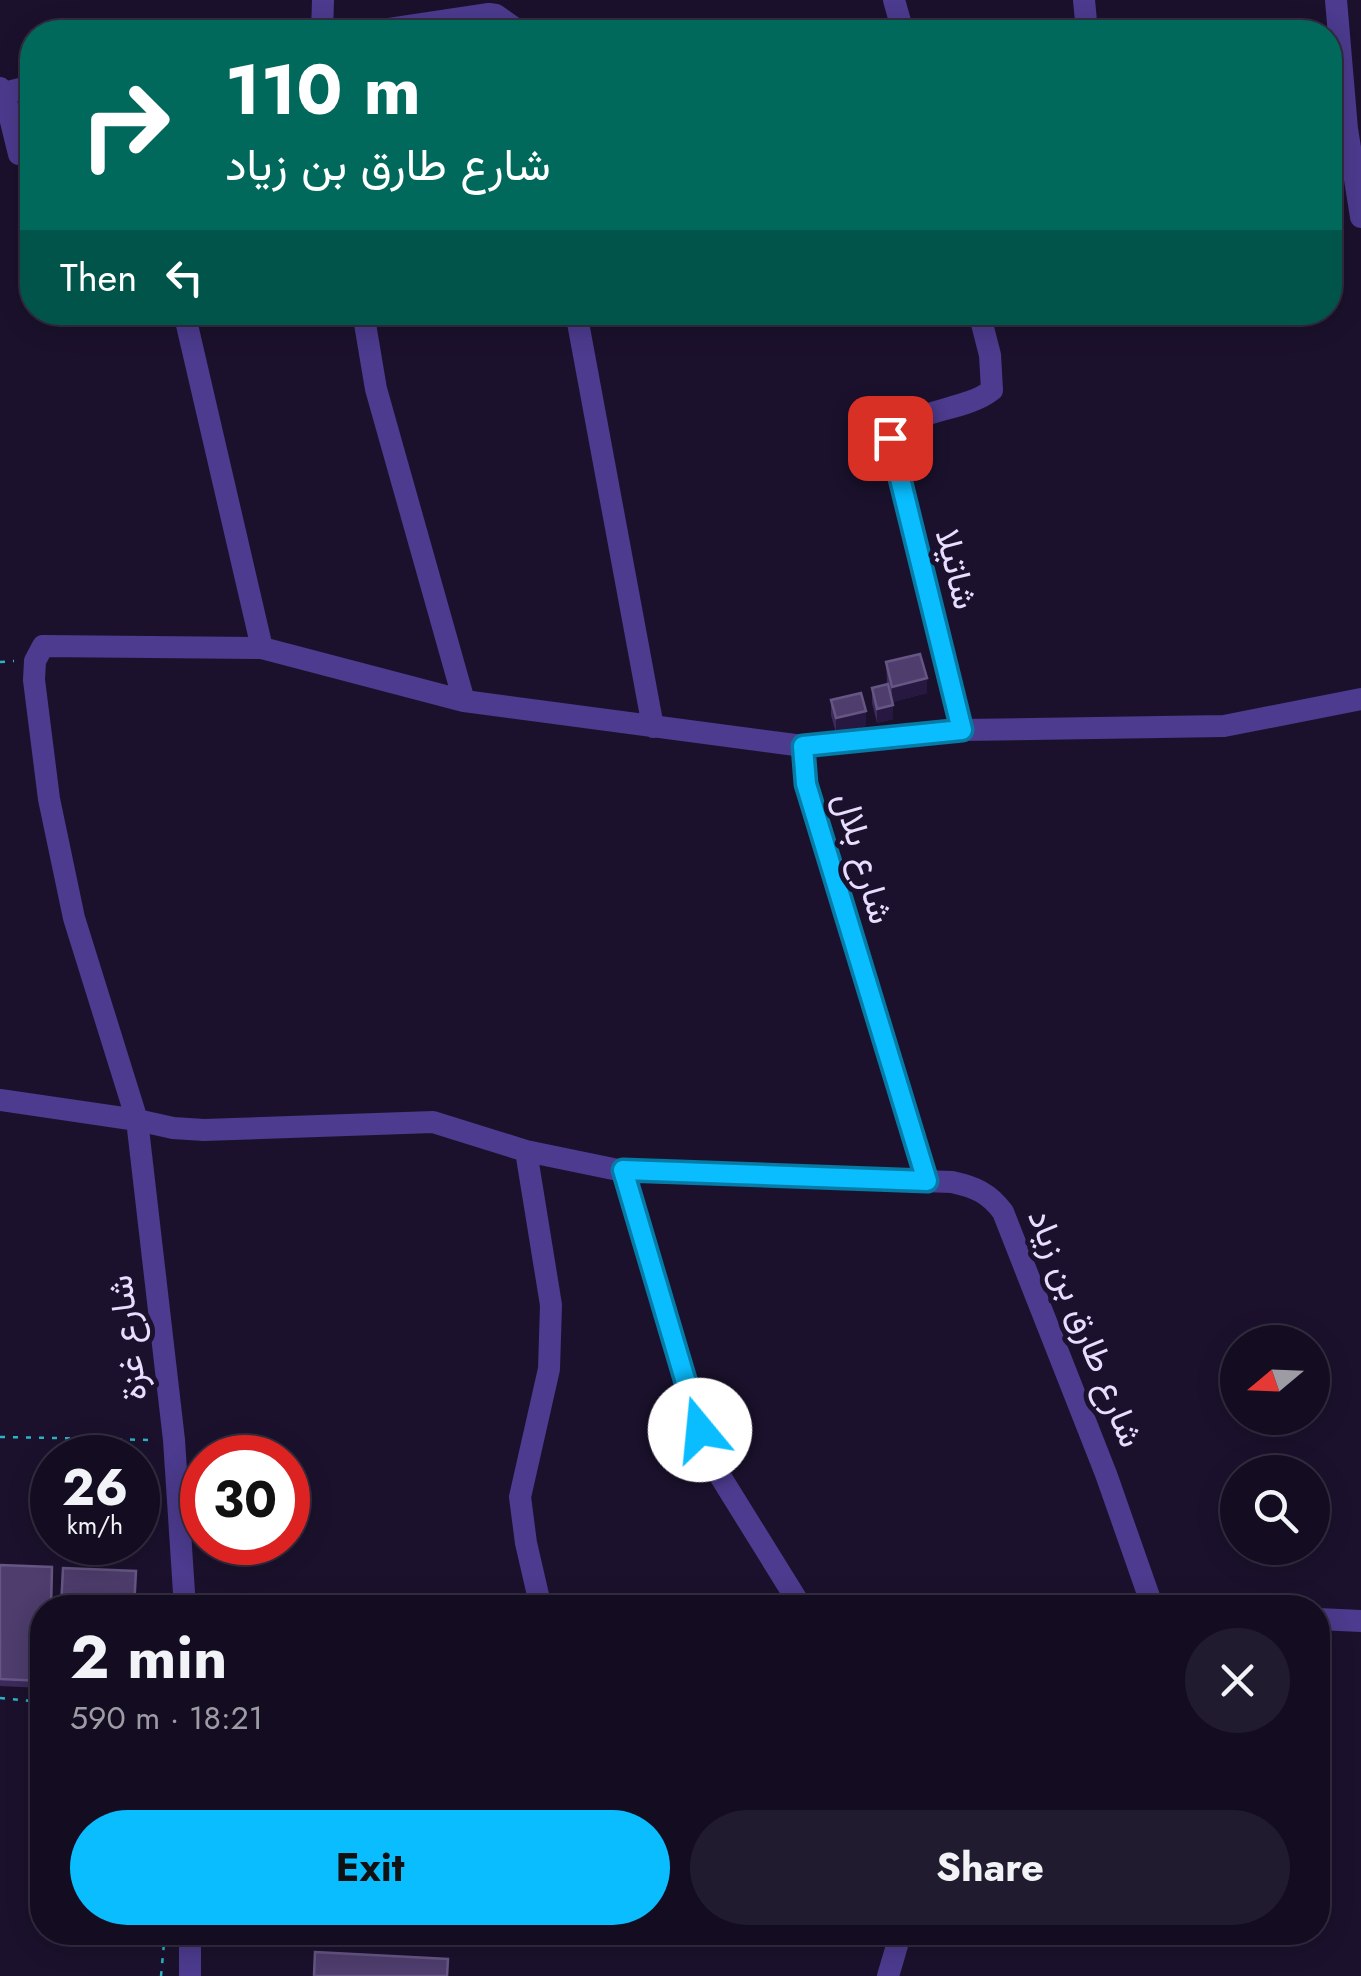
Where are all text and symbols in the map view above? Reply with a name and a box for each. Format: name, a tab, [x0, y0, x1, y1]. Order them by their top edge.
text: 110 m	[225, 39, 421, 140]
icon: right	[60, 60, 190, 190]
text: شارع طارق بن زياد	[225, 132, 551, 197]
text: Then	[60, 250, 137, 305]
icon: left	[157, 250, 212, 305]
pin	[848, 396, 933, 481]
icon: arrive	[863, 411, 918, 466]
street label: شاتيلا	[923, 524, 991, 614]
street label: شارع بلال	[821, 786, 907, 930]
street label: شارع طارق بن زياد	[1015, 1201, 1157, 1455]
street label: شارع غزة	[94, 1272, 160, 1404]
north arrow	[1220, 1325, 1330, 1435]
map controls	[1220, 1325, 1330, 1565]
position arrow	[648, 1378, 752, 1482]
speed limit sign: 30	[180, 1435, 310, 1565]
text: 26	[62, 1451, 128, 1524]
button: search	[1220, 1455, 1330, 1565]
text: km/h	[67, 1507, 123, 1543]
text: 2 min	[70, 1614, 228, 1701]
button: close	[1185, 1628, 1290, 1733]
text: 590 m · 18:21	[70, 1695, 263, 1741]
button: Exit	[70, 1810, 670, 1925]
button: Share	[690, 1810, 1290, 1925]

